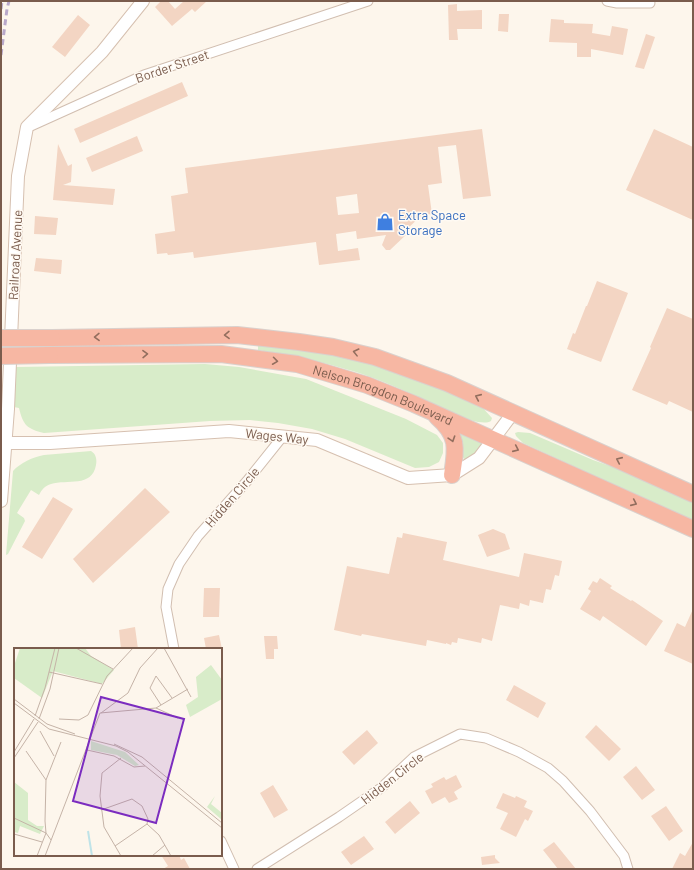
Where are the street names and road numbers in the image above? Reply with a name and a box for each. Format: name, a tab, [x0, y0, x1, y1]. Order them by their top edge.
street label: Border Street	[133, 46, 211, 86]
street label: Railroad Avenue	[5, 209, 25, 301]
street label: Nelson Brogdon Boulevard	[311, 361, 456, 428]
street label: Wages Way	[245, 425, 309, 447]
street label: Hidden Circle	[201, 463, 263, 531]
street label: Hidden Circle	[357, 749, 427, 807]

